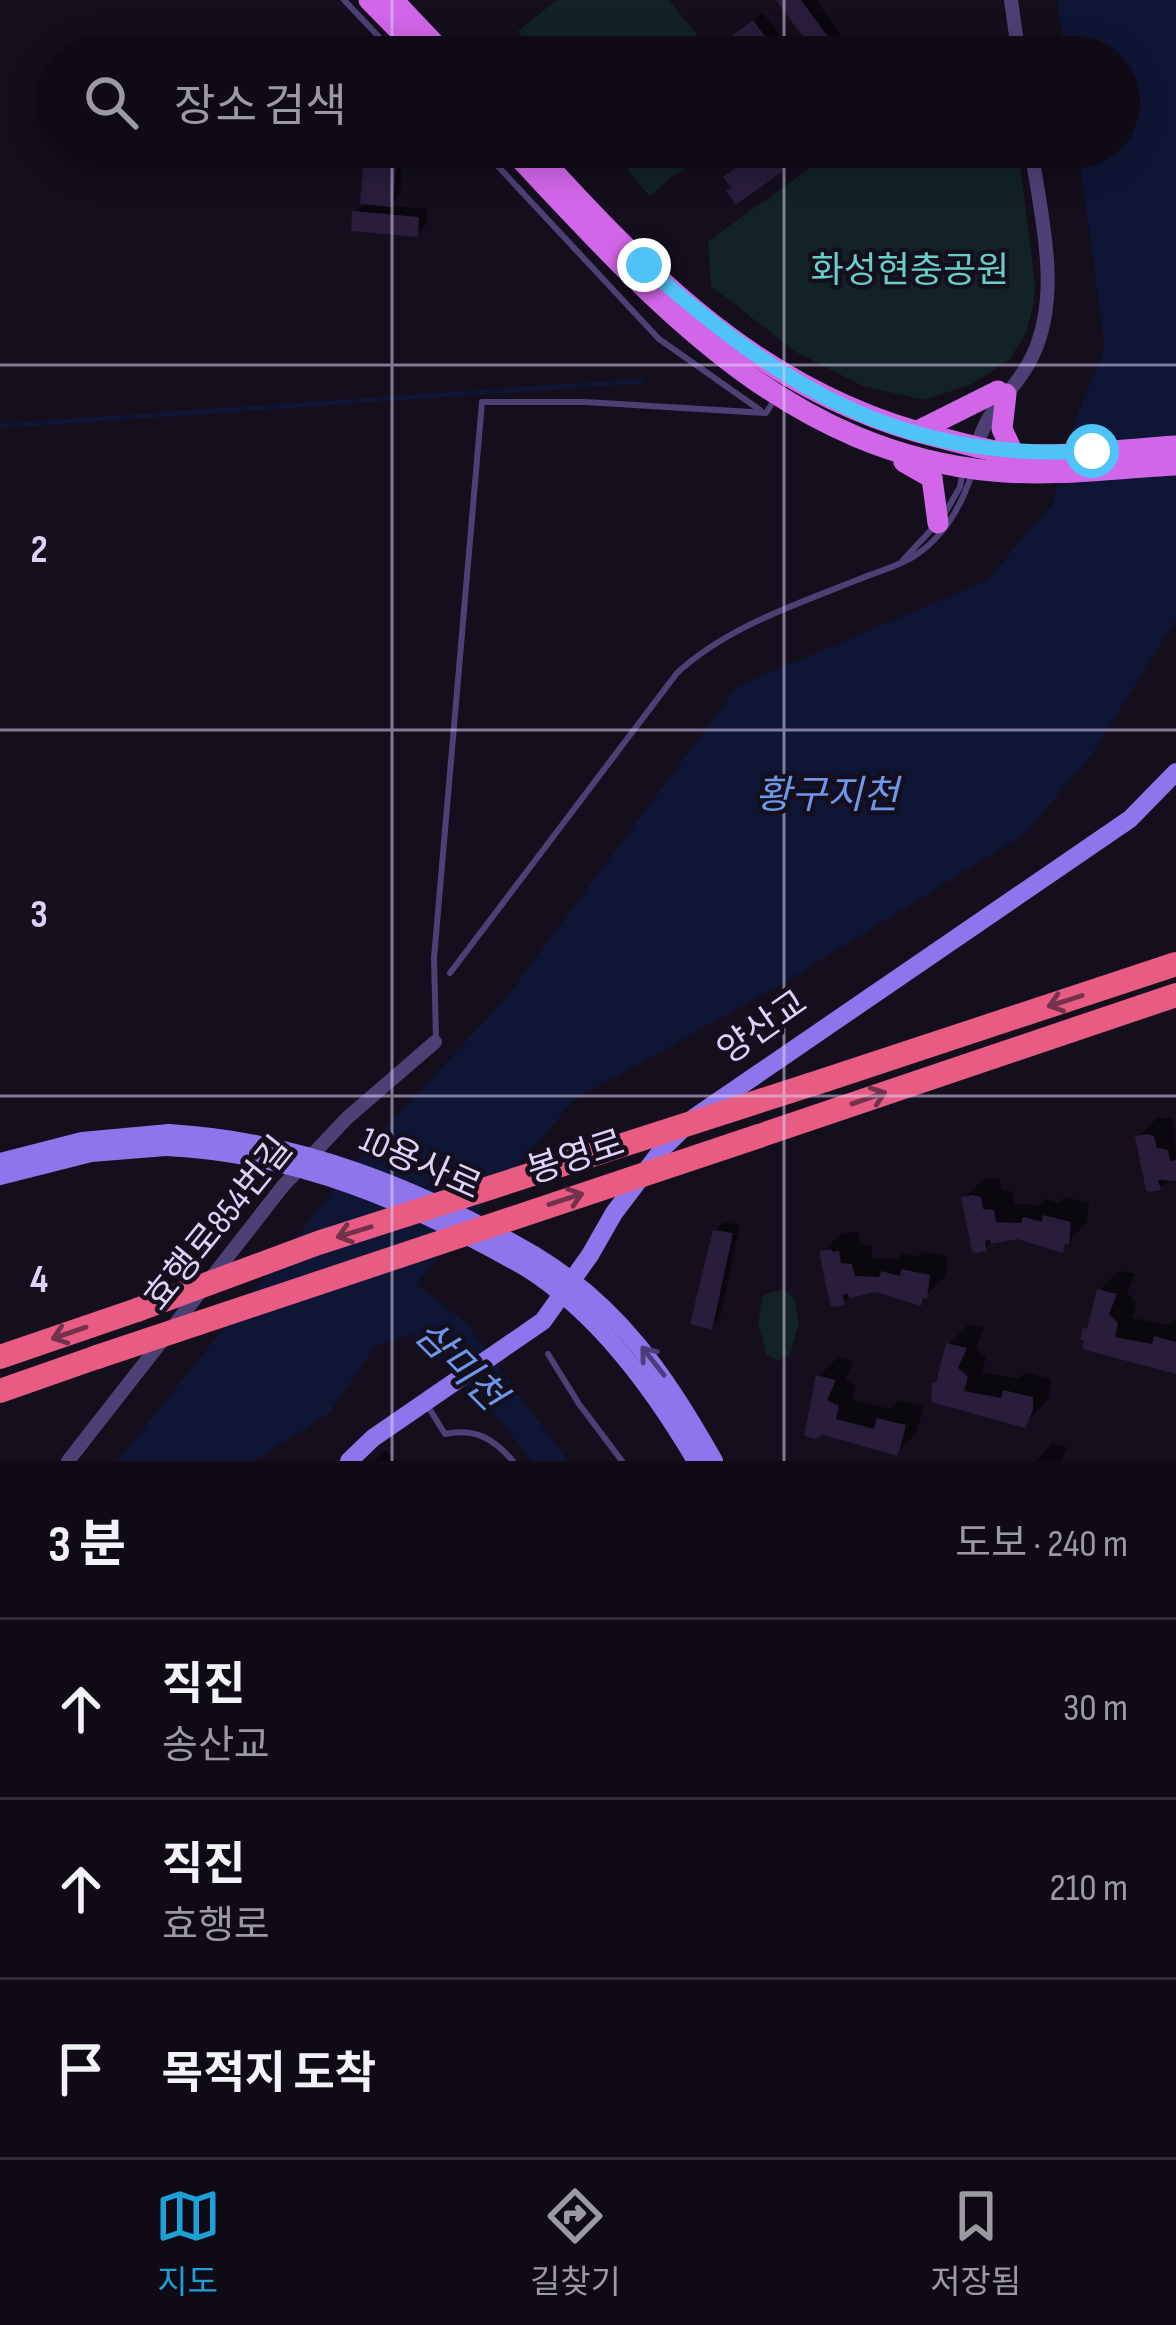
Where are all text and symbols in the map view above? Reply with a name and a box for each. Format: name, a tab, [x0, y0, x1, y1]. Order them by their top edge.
search box	[36, 36, 1140, 168]
icon: search	[78, 69, 144, 135]
text: 장소 검색	[174, 80, 347, 135]
route end	[617, 238, 671, 292]
park label: 화성현충공원	[811, 250, 1009, 293]
route start	[1065, 424, 1119, 478]
text: 2	[30, 527, 48, 574]
water label: 황구지천	[755, 773, 903, 820]
text: 3	[30, 892, 48, 939]
street label: 양산교	[710, 982, 816, 1074]
one-way arrow	[1047, 992, 1084, 1013]
one-way arrow	[850, 1086, 888, 1108]
street label: 10용사로	[353, 1118, 487, 1210]
street label: 봉영로	[522, 1122, 630, 1194]
street label: 효행로854번길	[136, 1128, 302, 1320]
one-way arrow	[546, 1187, 584, 1209]
one-way arrow	[336, 1222, 374, 1244]
text: 4	[30, 1257, 48, 1304]
water label: 삼미천	[404, 1311, 517, 1424]
one-way arrow	[51, 1324, 89, 1346]
one-way arrow	[641, 1346, 667, 1378]
text: 3 분	[48, 1515, 126, 1576]
text: 도보 · 240 m	[955, 1521, 1128, 1568]
text: 직진	[162, 1658, 245, 1713]
icon: ahead	[48, 1676, 114, 1742]
text: 30 m	[1063, 1685, 1128, 1732]
text: 송산교	[162, 1723, 270, 1770]
text: 직진	[162, 1838, 245, 1893]
icon: ahead	[48, 1856, 114, 1922]
text: 210 m	[1050, 1865, 1128, 1912]
text: 효행로	[162, 1903, 270, 1950]
icon: arrive	[48, 2036, 114, 2102]
text: 목적지 도착	[162, 2047, 376, 2102]
tab: 지도	[155, 2183, 221, 2303]
tab: 길찾기	[530, 2183, 621, 2303]
tab: 저장됨	[930, 2183, 1021, 2303]

